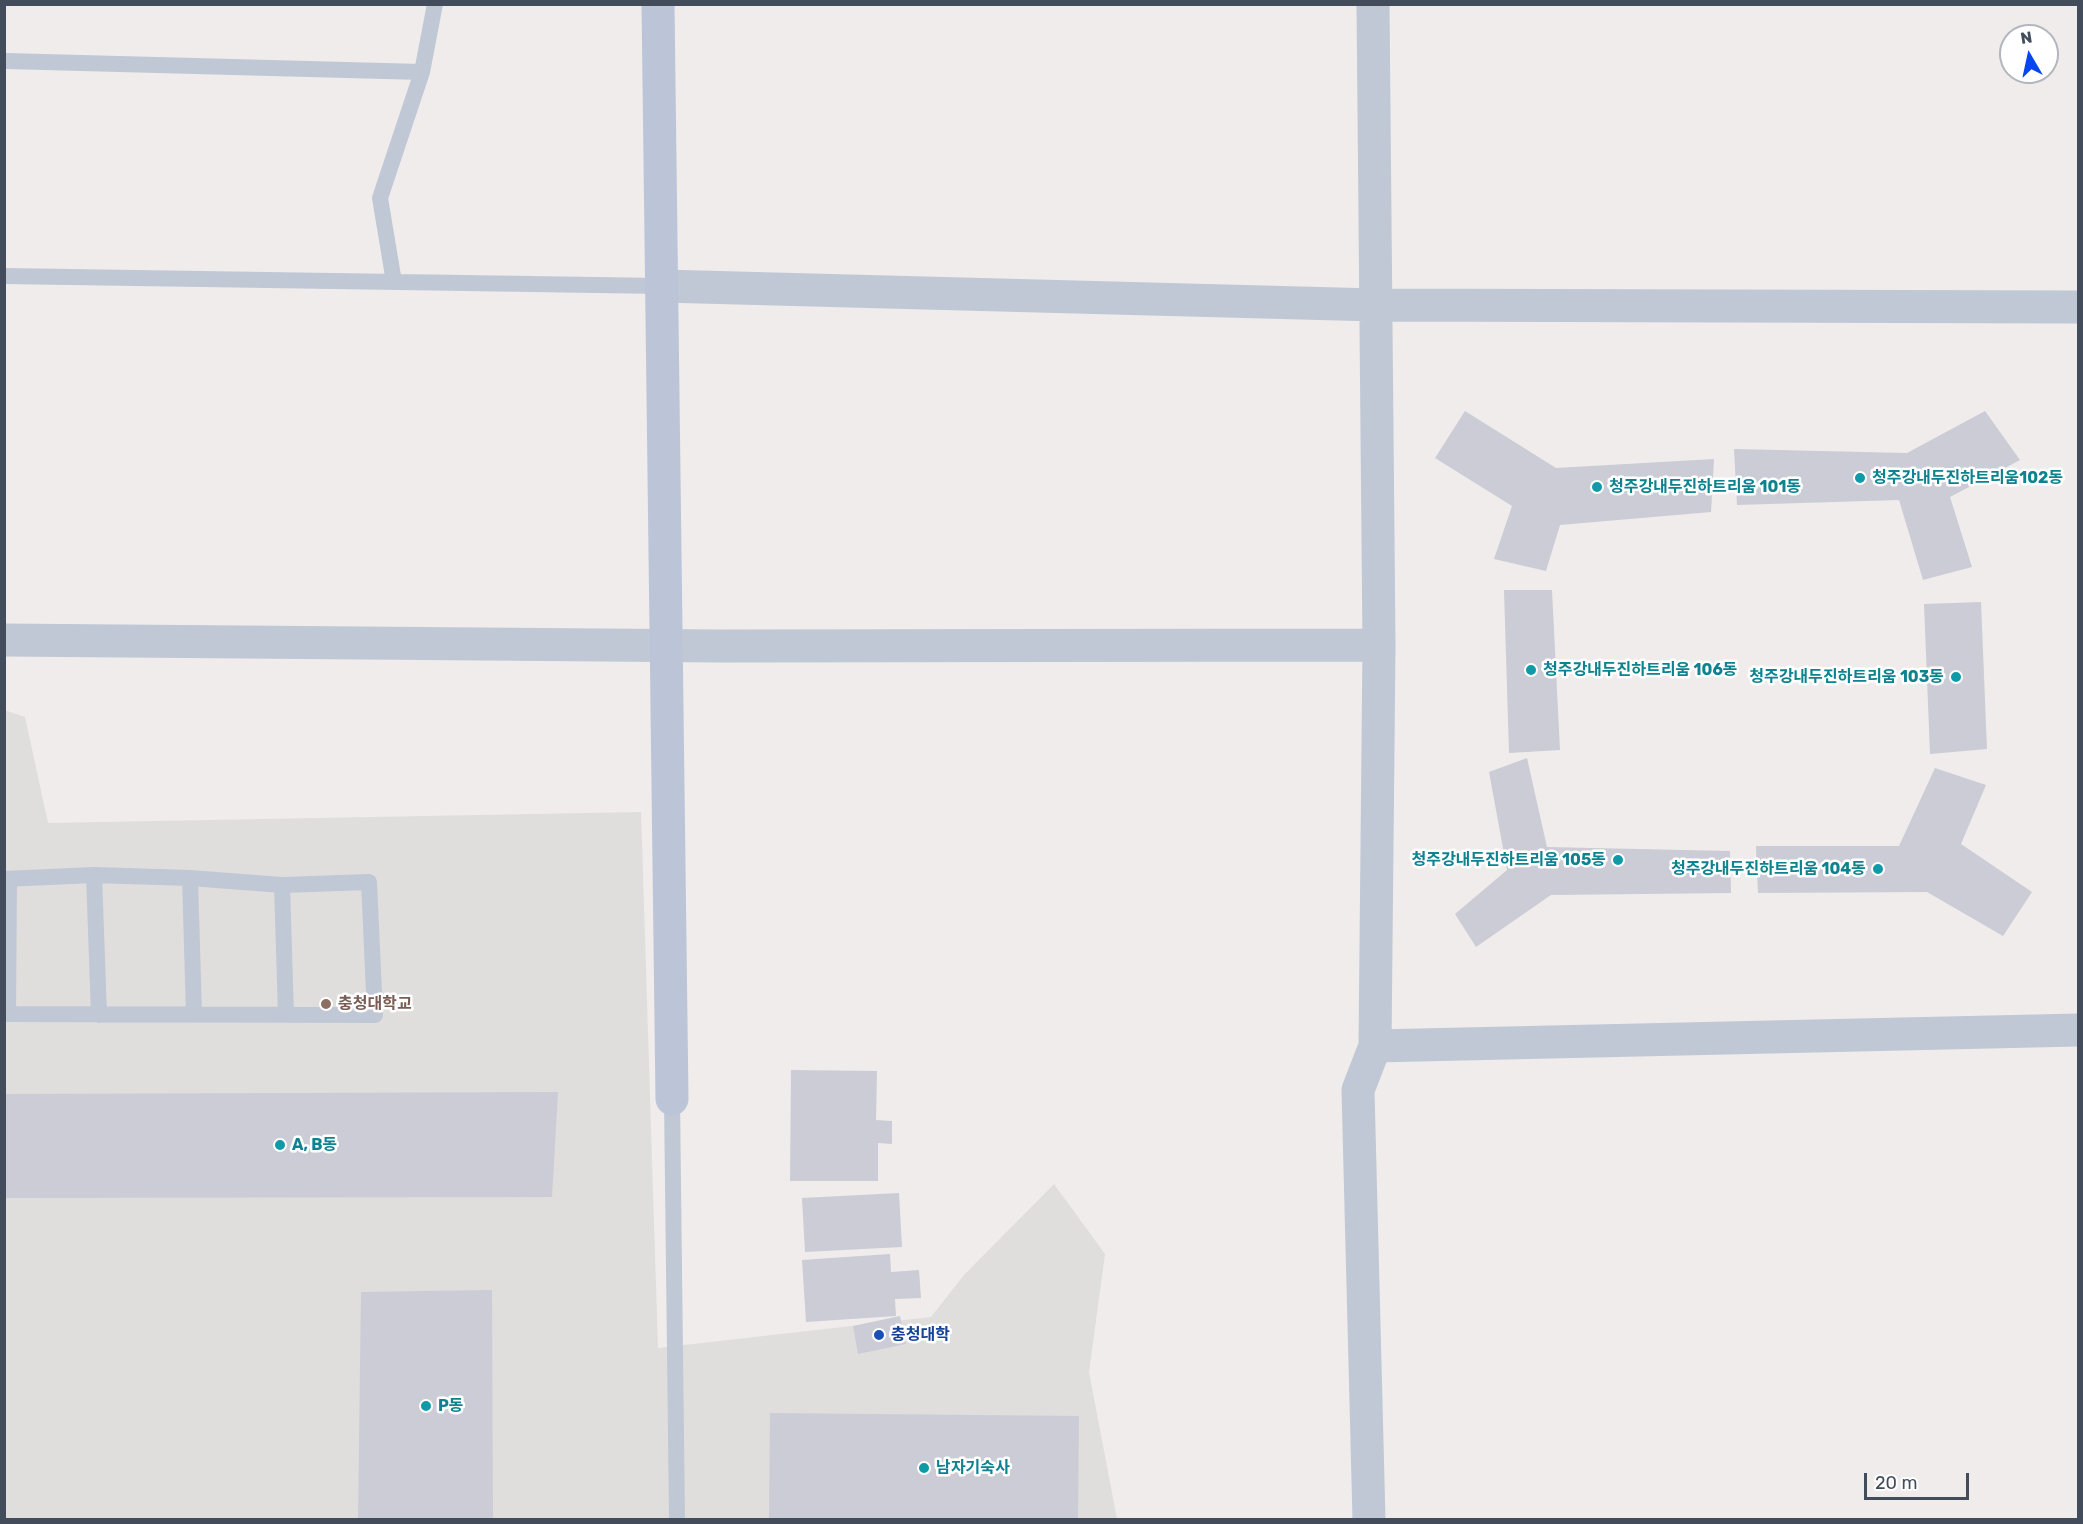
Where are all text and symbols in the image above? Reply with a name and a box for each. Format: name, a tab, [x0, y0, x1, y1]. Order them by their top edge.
north arrow	[1999, 24, 2059, 84]
text: N	[2019, 27, 2034, 48]
place label: 청주강내두진하트리움102동	[1872, 468, 2063, 488]
marker: 청주강내두진하트리움102동	[1853, 471, 1867, 485]
place label: 청주강내두진하트리움 101동	[1609, 477, 1801, 497]
marker: 청주강내두진하트리움 101동	[1590, 480, 1604, 494]
place label: 청주강내두진하트리움 106동	[1543, 660, 1738, 680]
marker: 청주강내두진하트리움 106동	[1524, 663, 1538, 677]
place label: 청주강내두진하트리움 103동	[1749, 667, 1944, 687]
marker: 청주강내두진하트리움 103동	[1949, 670, 1963, 684]
place label: 청주강내두진하트리움 105동	[1412, 850, 1606, 870]
marker: 청주강내두진하트리움 105동	[1611, 853, 1625, 867]
place label: 청주강내두진하트리움 104동	[1671, 859, 1866, 879]
marker: 청주강내두진하트리움 104동	[1871, 862, 1885, 876]
place label: 충청대학교	[338, 994, 412, 1014]
marker: 충청대학교	[319, 997, 333, 1011]
place label: A, B동	[292, 1135, 337, 1155]
marker: A, B동	[273, 1138, 287, 1152]
place label: 충청대학	[891, 1325, 950, 1345]
marker: 충청대학	[872, 1328, 886, 1342]
place label: P동	[438, 1396, 464, 1416]
marker: P동	[419, 1399, 433, 1413]
place label: 남자기숙사	[936, 1458, 1010, 1478]
marker: 남자기숙사	[917, 1461, 931, 1475]
scale bar	[1867, 1461, 1972, 1499]
text: 20 m	[1875, 1472, 1917, 1494]

